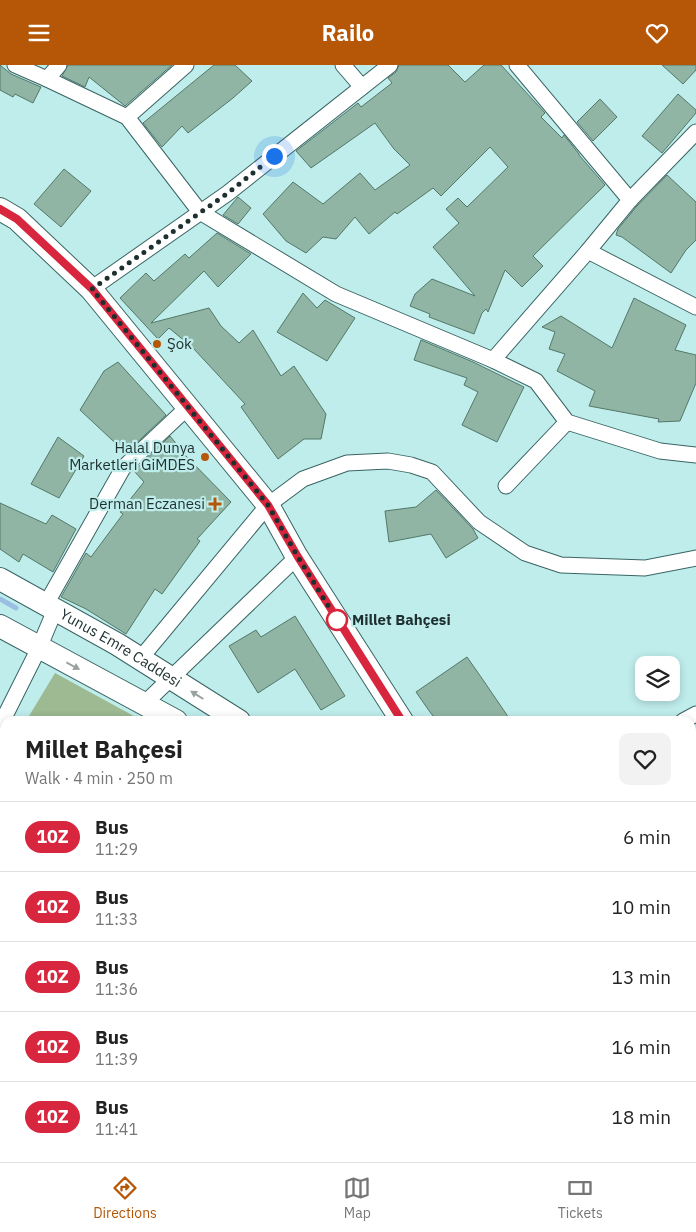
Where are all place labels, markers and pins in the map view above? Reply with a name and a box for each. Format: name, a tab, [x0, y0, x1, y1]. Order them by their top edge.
place label: Şok	[167, 334, 192, 353]
marker: Şok	[151, 338, 163, 350]
place label: Halal Dunya Marketleri GiMDES	[69, 438, 195, 474]
marker: Halal Dunya Marketleri GiMDES	[199, 451, 211, 463]
place label: Derman Eczanesi	[89, 494, 205, 513]
marker: Derman Eczanesi	[209, 498, 221, 510]
marker: Millet Bahçesi	[326, 609, 348, 631]
place label: Millet Bahçesi	[352, 610, 451, 629]

